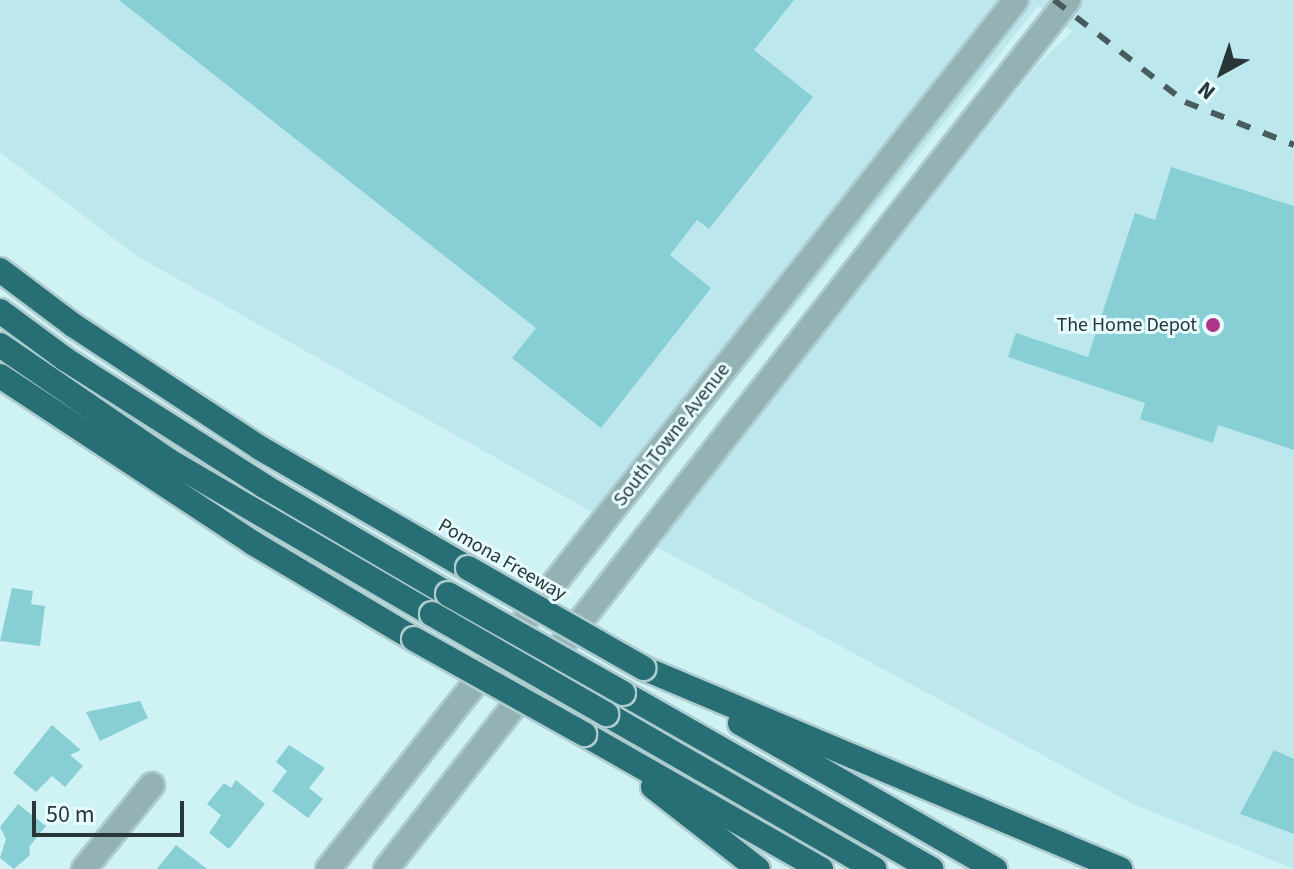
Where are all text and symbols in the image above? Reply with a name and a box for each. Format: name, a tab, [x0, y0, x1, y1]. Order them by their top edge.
north arrow	[1182, 32, 1262, 112]
text: N	[1191, 73, 1222, 107]
place label: The Home Depot	[1057, 313, 1197, 337]
marker: The Home Depot	[1204, 316, 1222, 334]
street label: South Towne Avenue	[609, 359, 735, 511]
street label: Pomona Freeway	[434, 514, 570, 606]
scale bar	[36, 785, 188, 835]
text: 50 m	[46, 797, 95, 832]

